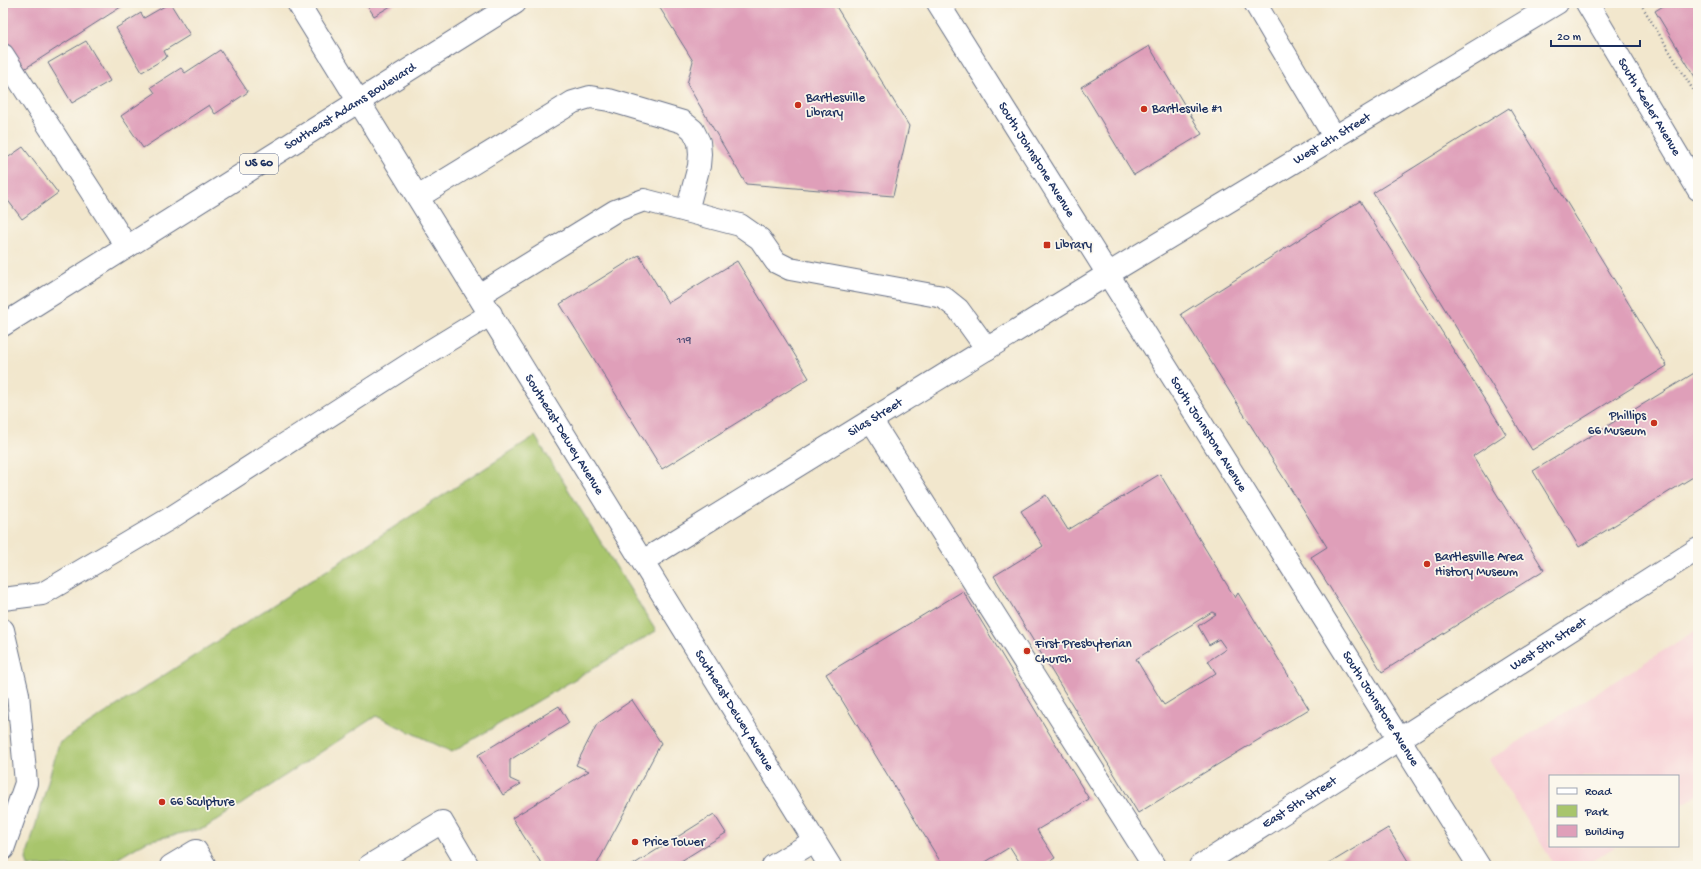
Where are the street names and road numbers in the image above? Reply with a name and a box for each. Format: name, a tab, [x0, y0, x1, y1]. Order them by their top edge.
street label: South Keeler Avenue	[1614, 55, 1684, 159]
street label: Southeast Adams Boulevard	[282, 59, 420, 154]
street label: South Johnstone Avenue	[995, 99, 1078, 220]
street label: West 6th Street	[1291, 109, 1375, 168]
road number: US 60	[240, 154, 278, 174]
street label: Southeast Dewey Avenue	[521, 372, 607, 498]
street label: South Johnstone Avenue	[1167, 374, 1250, 495]
street label: Silas Street	[845, 394, 907, 440]
street label: West 5th Street	[1507, 613, 1591, 674]
street label: Southeast Dewey Avenue	[691, 647, 777, 774]
street label: South Johnstone Avenue	[1339, 648, 1422, 769]
street label: East 5th Street	[1259, 772, 1341, 832]

